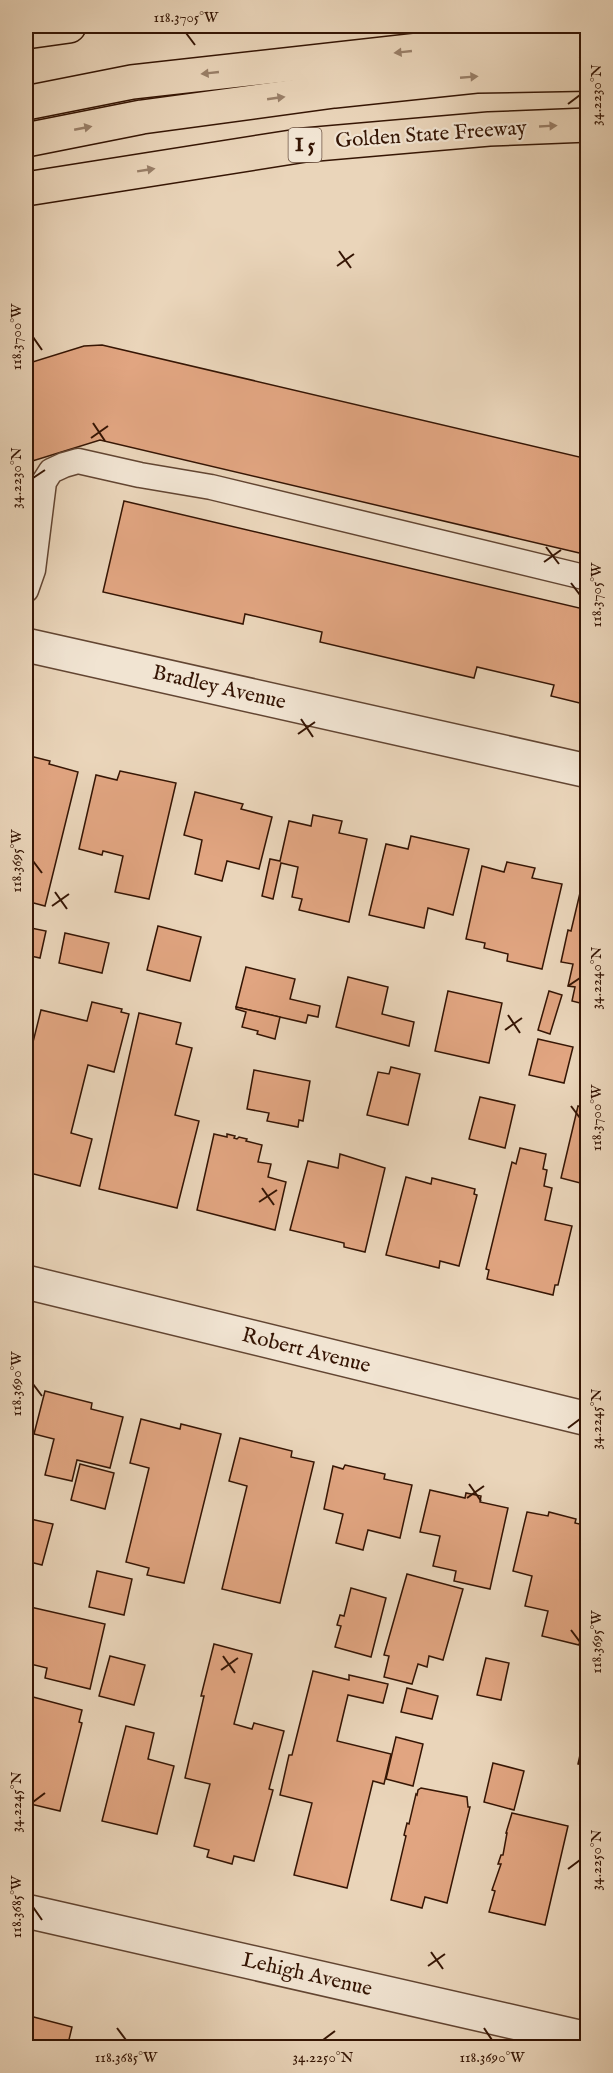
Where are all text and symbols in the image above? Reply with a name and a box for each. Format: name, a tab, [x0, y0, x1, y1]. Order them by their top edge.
text: 118.3705°W	[154, 8, 219, 27]
one-way arrow	[394, 47, 413, 57]
text: 34.2230°N	[587, 64, 606, 126]
one-way arrow	[200, 68, 219, 78]
one-way arrow	[460, 72, 479, 82]
one-way arrow	[266, 94, 285, 103]
street label: Golden State Freeway	[334, 115, 528, 155]
one-way arrow	[538, 122, 557, 131]
one-way arrow	[74, 123, 93, 132]
road number: I 5	[288, 128, 322, 162]
one-way arrow	[136, 166, 155, 175]
text: 118.3700°W	[7, 303, 26, 370]
text: 34.2230°N	[7, 447, 26, 509]
text: 118.3705°W	[587, 562, 606, 627]
street label: Bradley Avenue	[150, 660, 289, 717]
text: 118.3695°W	[7, 829, 26, 893]
text: 34.2240°N	[587, 946, 606, 1010]
text: 118.3700°W	[587, 1084, 606, 1151]
street label: Robert Avenue	[239, 1322, 374, 1380]
text: 118.3690°W	[7, 1351, 26, 1417]
text: 34.2245°N	[587, 1388, 606, 1450]
text: 118.3695°W	[587, 1610, 606, 1674]
text: 34.2245°N	[7, 1771, 26, 1833]
text: 34.2250°N	[587, 1829, 606, 1891]
text: 118.3685°W	[7, 1875, 26, 1938]
street label: Lehigh Avenue	[239, 1947, 375, 2003]
text: 118.3685°W	[95, 2048, 158, 2067]
text: 34.2250°N	[292, 2048, 354, 2067]
text: 118.3690°W	[459, 2048, 525, 2067]

